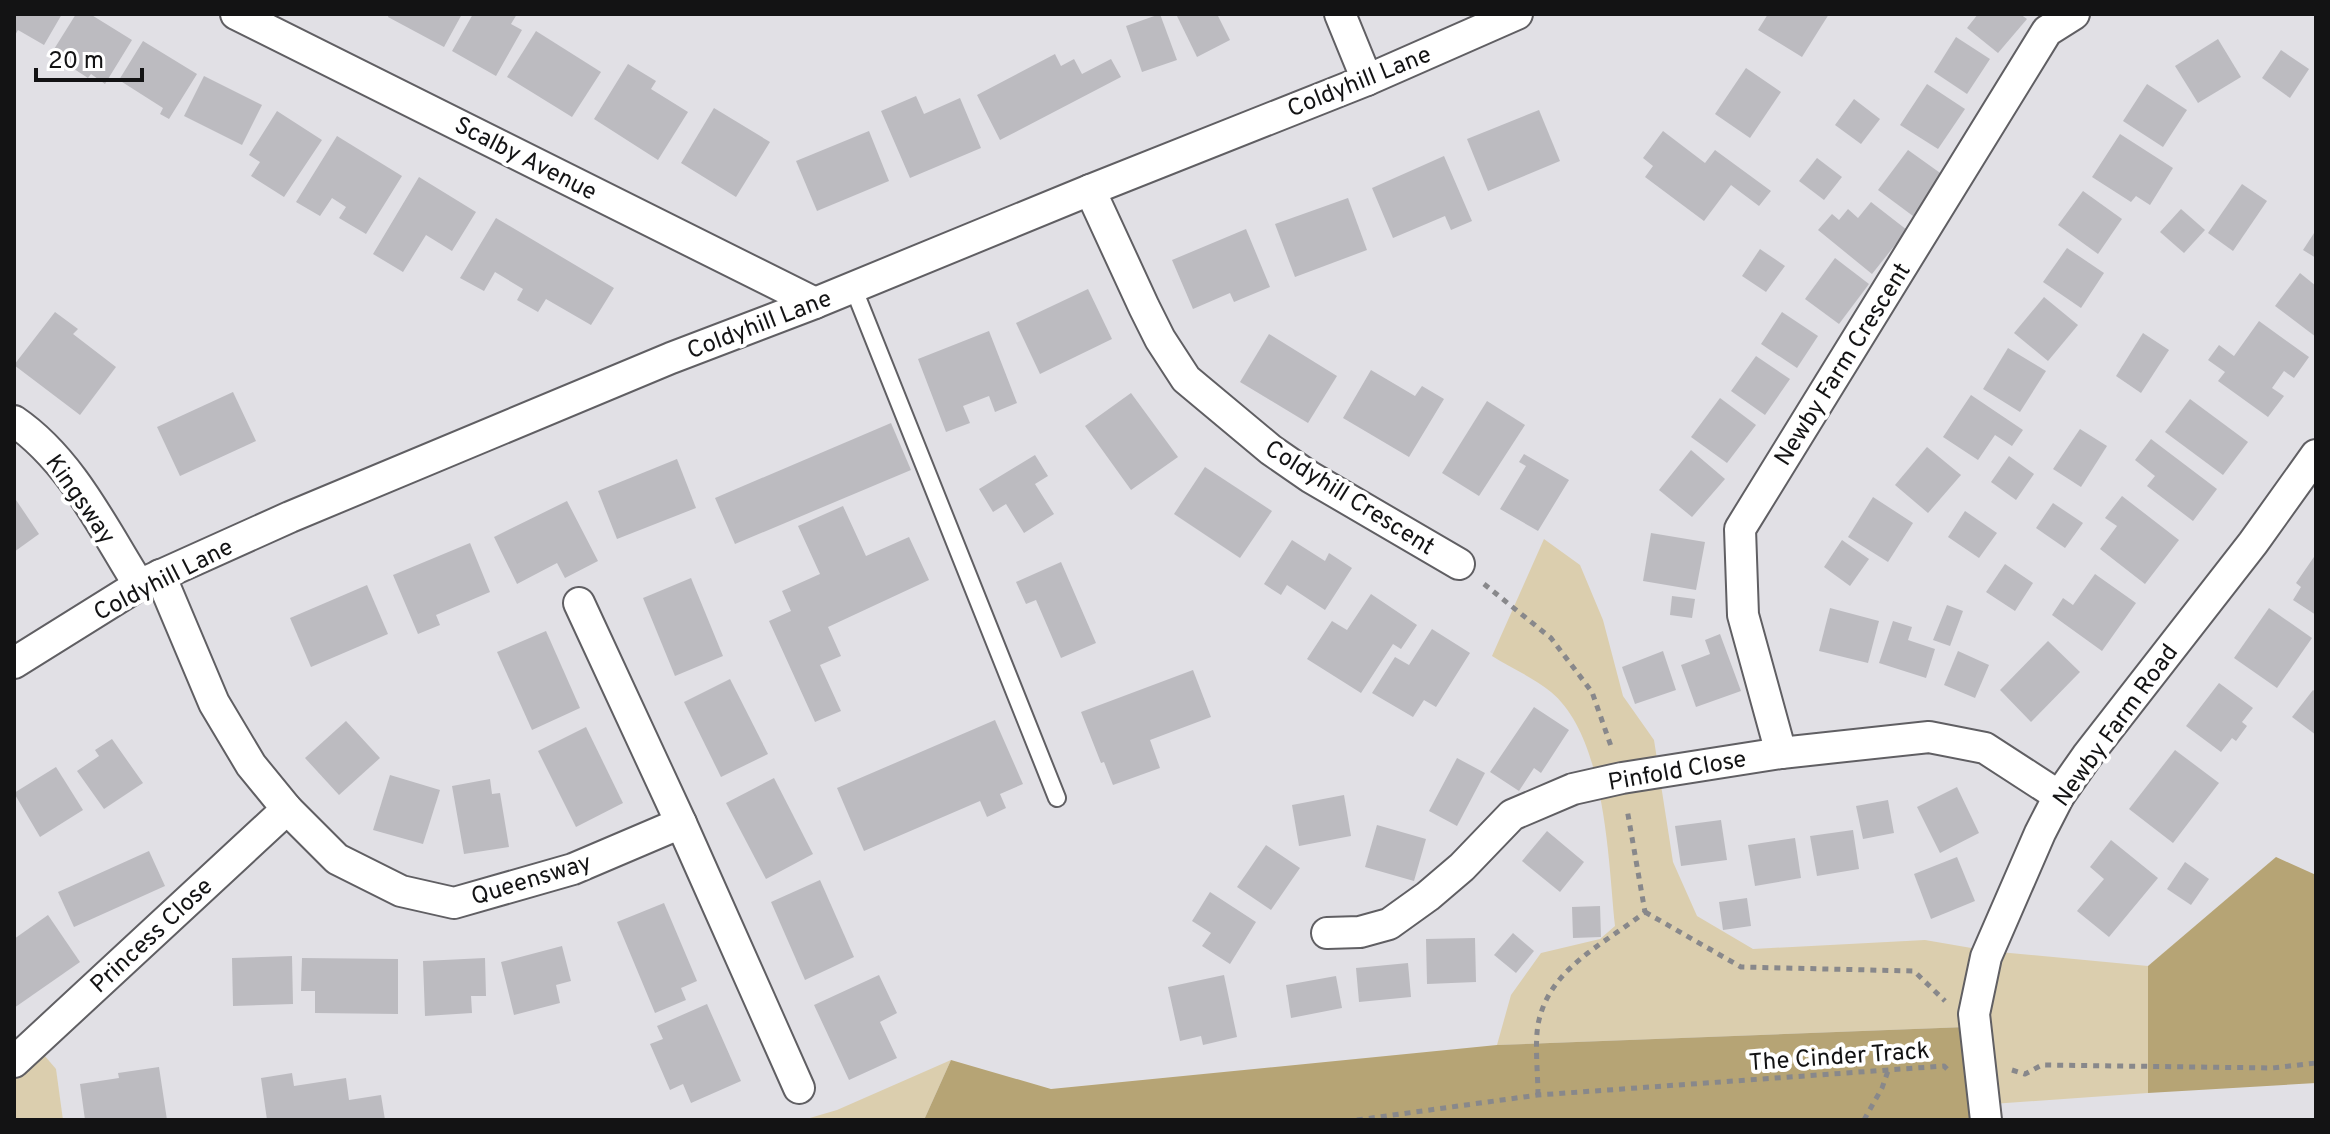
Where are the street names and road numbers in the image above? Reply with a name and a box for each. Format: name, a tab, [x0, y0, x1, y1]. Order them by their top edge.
street label: Coldyhill Lane	[1283, 40, 1436, 125]
street label: Scalby Avenue	[449, 111, 601, 208]
street label: Newby Farm Crescent	[1769, 258, 1918, 472]
street label: Coldyhill Lane	[683, 285, 836, 367]
street label: Coldyhill Crescent	[1258, 434, 1440, 563]
street label: Kingsway	[38, 450, 121, 551]
street label: Coldyhill Lane	[89, 533, 239, 629]
street label: Newby Farm Road	[2048, 639, 2186, 813]
street label: Pinfold Close	[1606, 745, 1749, 799]
street label: Queensway	[468, 848, 595, 913]
street label: Princess Close	[85, 872, 220, 1001]
street label: The Cinder Track	[1748, 1037, 1930, 1079]

